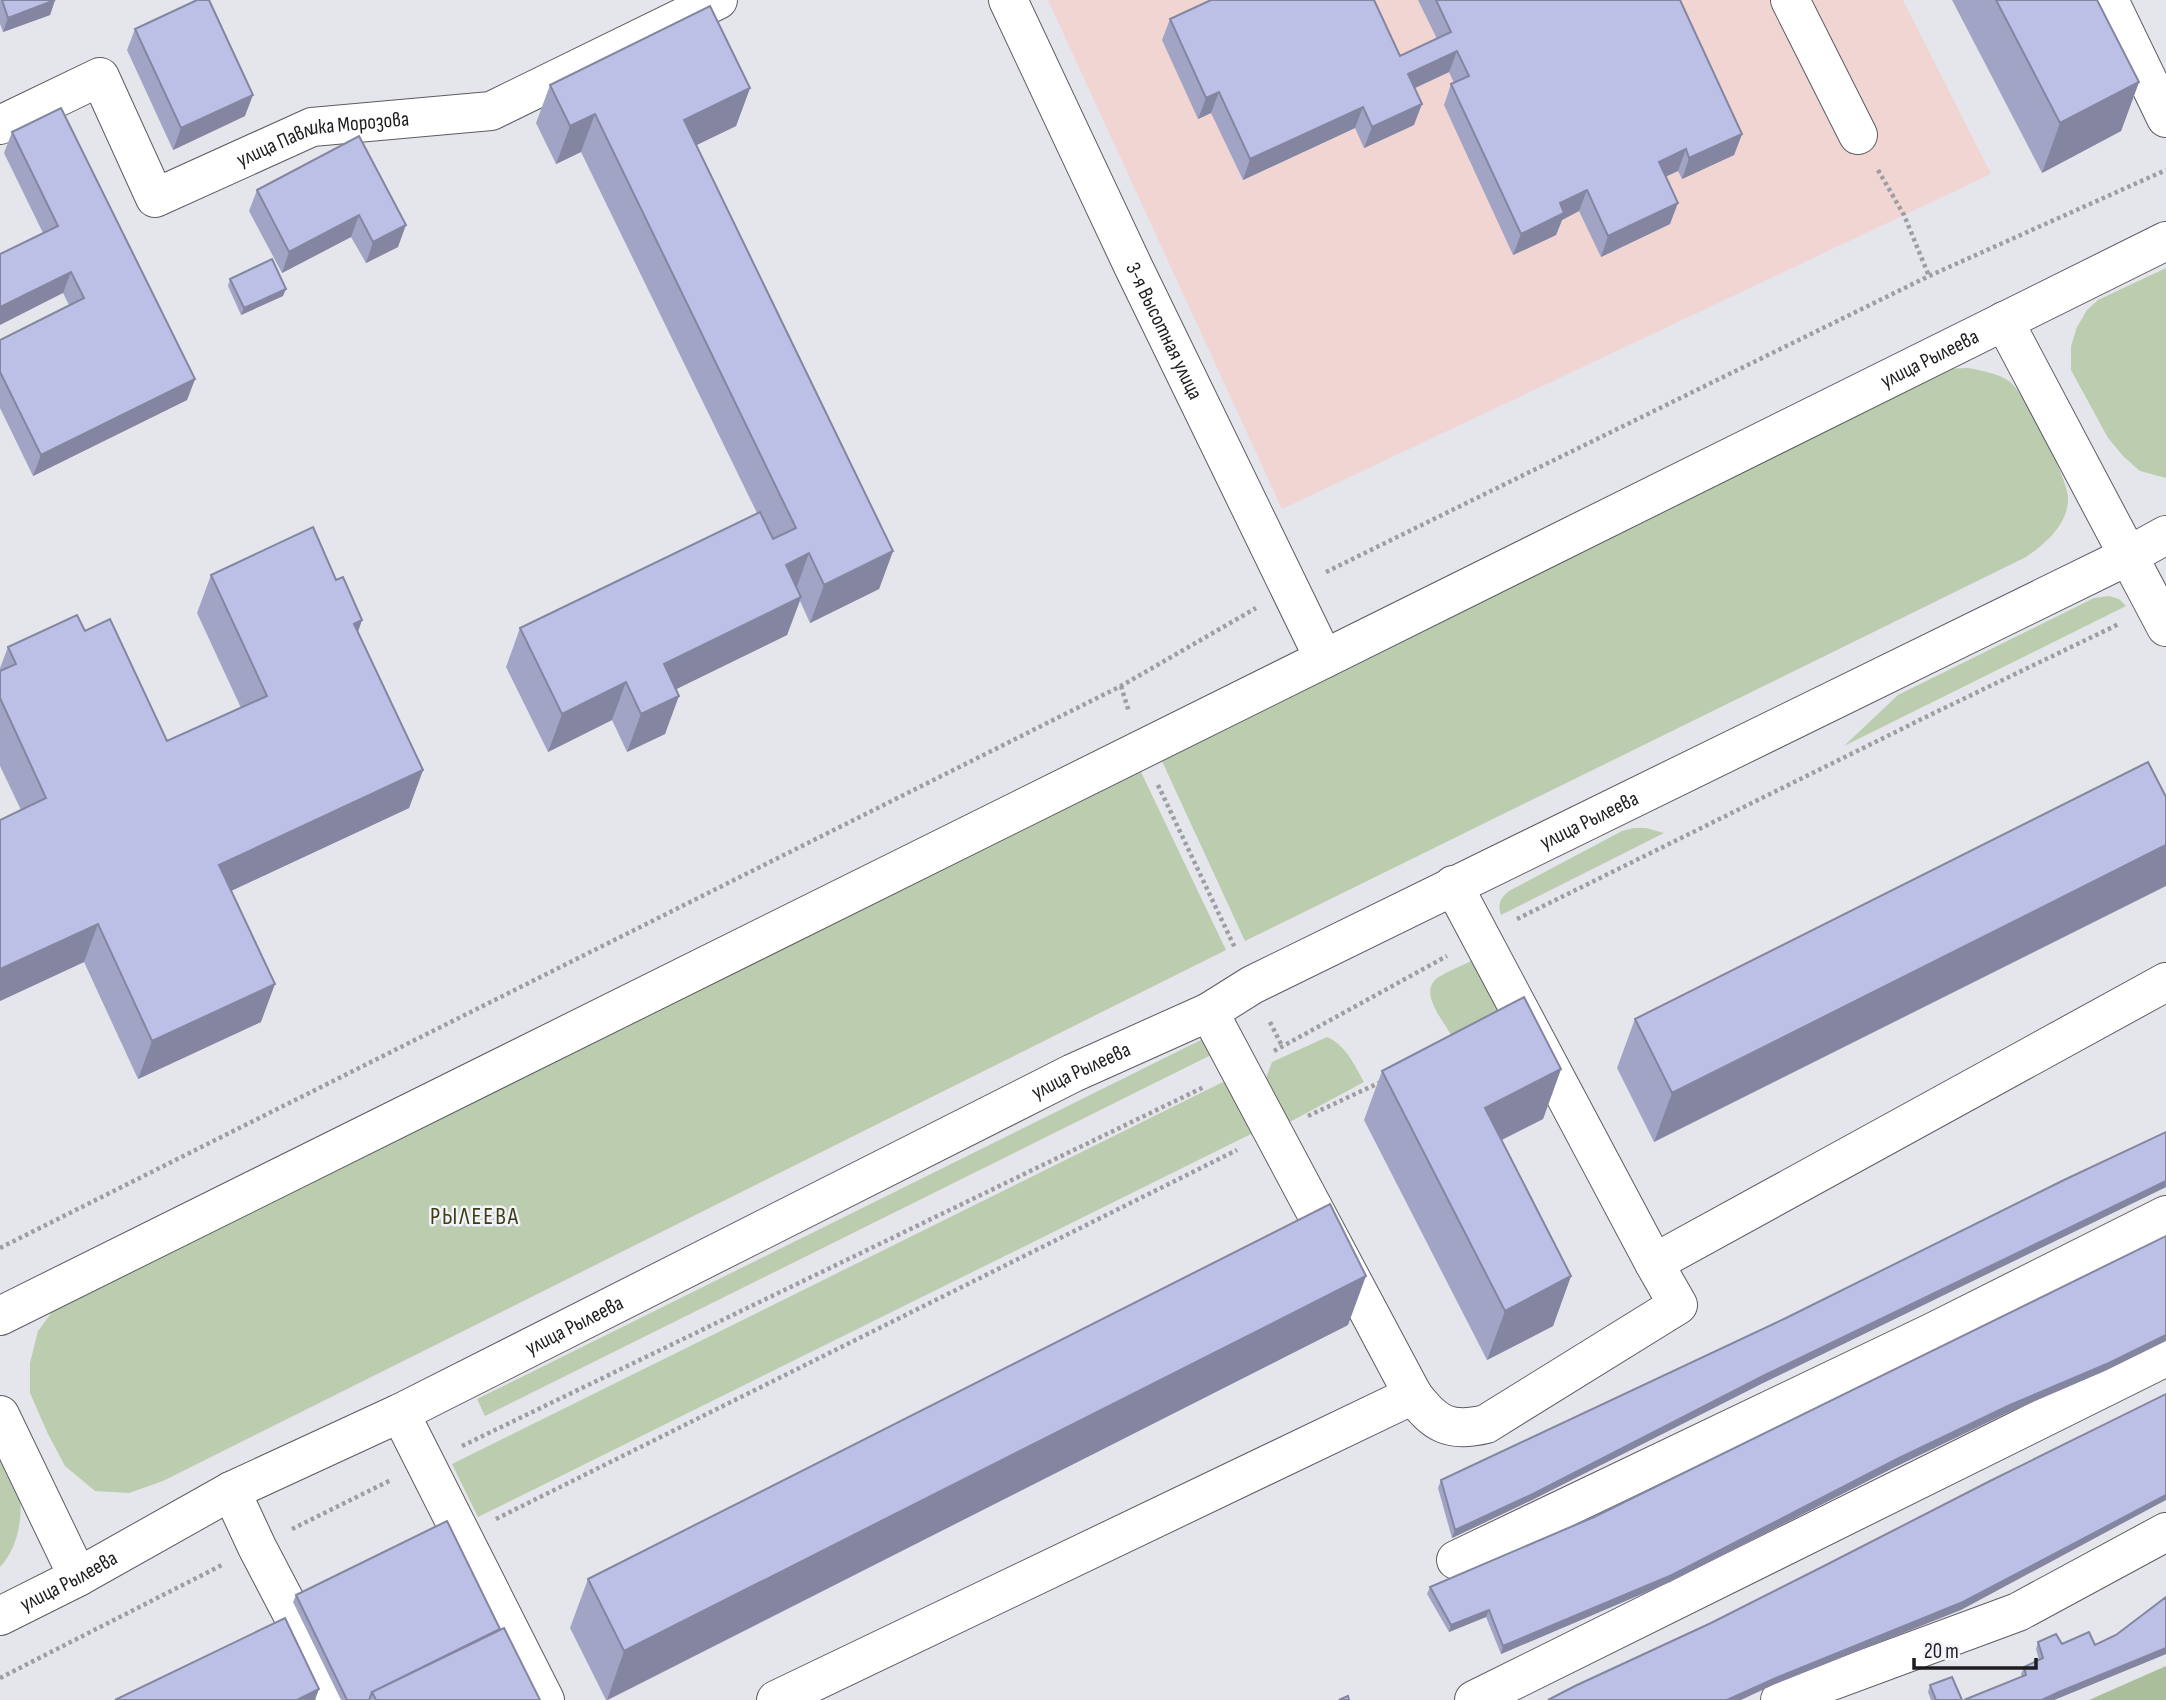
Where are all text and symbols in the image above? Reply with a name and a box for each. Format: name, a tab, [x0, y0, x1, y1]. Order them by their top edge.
street label: улица Павлика Морозова	[233, 106, 410, 172]
street label: 3-я Высотная улица	[1120, 258, 1208, 404]
street label: улица Рылеева	[1876, 324, 1983, 394]
street label: улица Рылеева	[1536, 786, 1643, 855]
street label: улица Рылеева	[1027, 1037, 1134, 1105]
district label: РЫЛЕЕВА	[430, 1202, 520, 1231]
street label: улица Рылеева	[521, 1290, 628, 1361]
street label: улица Рылеева	[16, 1545, 122, 1617]
scale bar	[1914, 1626, 2036, 1670]
text: 20 m	[1924, 1639, 1959, 1664]

